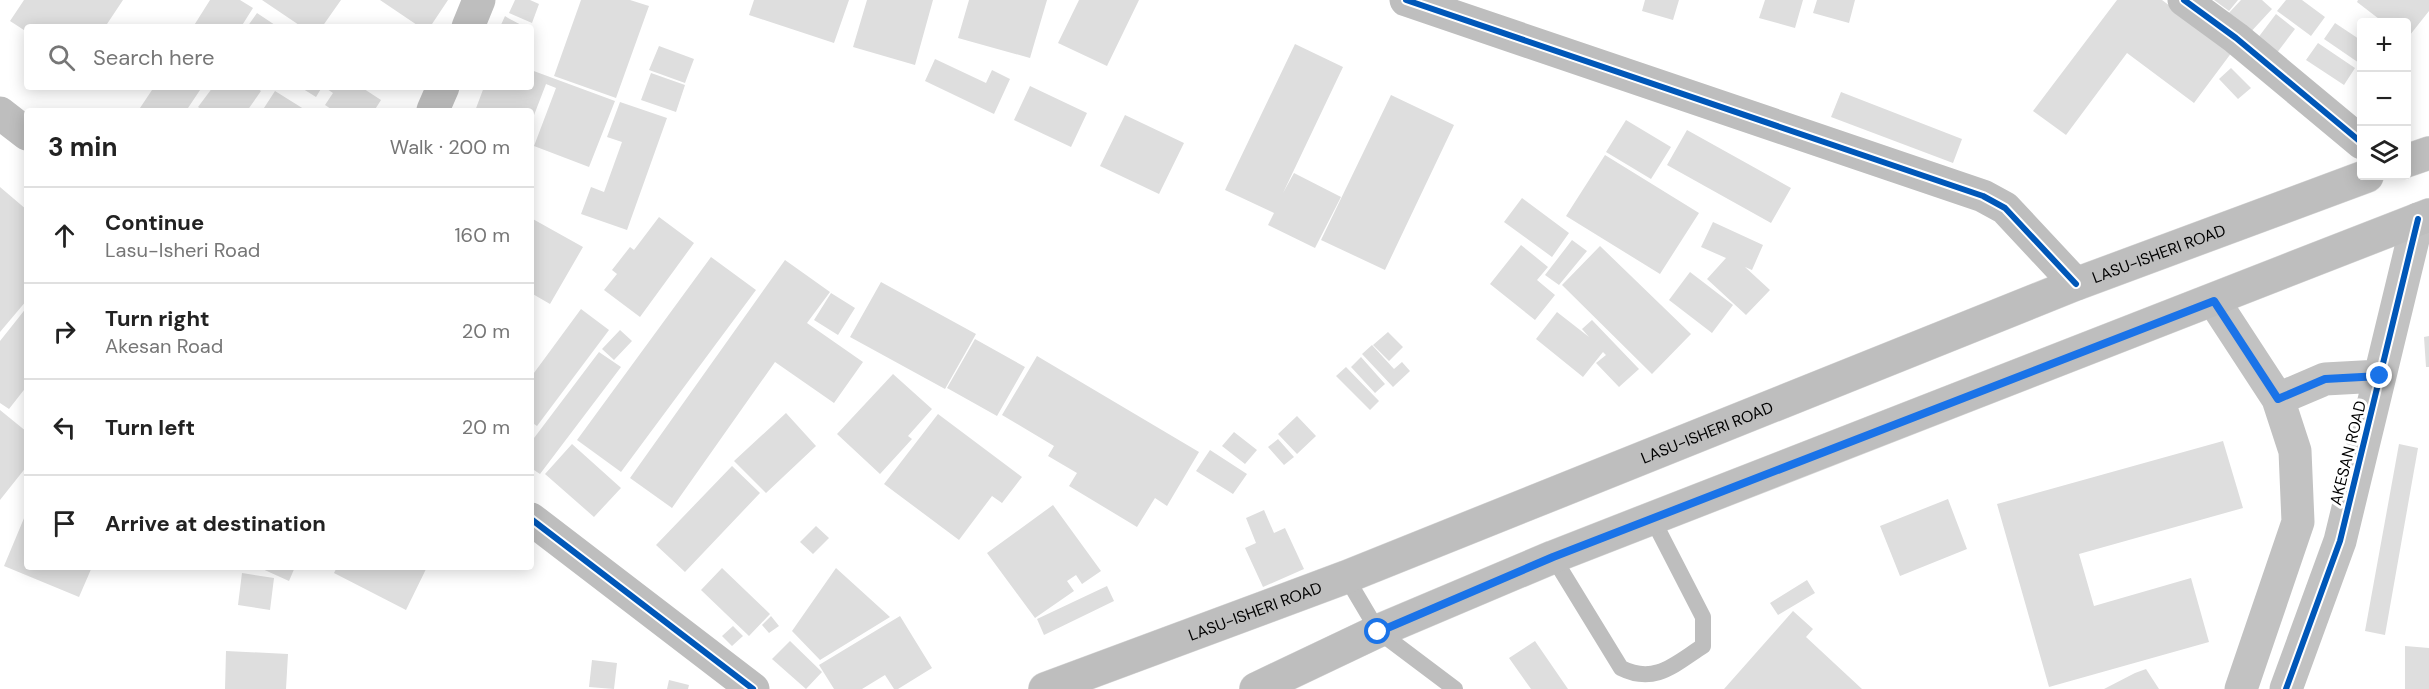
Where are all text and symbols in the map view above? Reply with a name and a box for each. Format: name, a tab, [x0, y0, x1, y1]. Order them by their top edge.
map controls	[2357, 18, 2411, 180]
button: +	[2357, 18, 2411, 72]
search box	[24, 24, 534, 90]
icon: search	[45, 41, 78, 74]
text: Search here	[93, 43, 214, 72]
button: −	[2357, 72, 2411, 126]
button: layers	[2357, 126, 2411, 180]
text: 3 min	[48, 130, 117, 164]
text: Walk · 200 m	[390, 134, 510, 160]
text: Continue	[105, 208, 204, 237]
icon: ahead	[48, 219, 81, 252]
street label: LASU-ISHERI ROAD	[2089, 219, 2228, 288]
text: 160 m	[454, 222, 510, 248]
text: Lasu-Isheri Road	[105, 237, 260, 263]
text: Turn right	[105, 304, 210, 333]
icon: right	[48, 315, 81, 348]
text: 20 m	[462, 318, 510, 344]
text: Akesan Road	[105, 333, 223, 359]
route end	[2366, 362, 2392, 388]
street label: LASU-ISHERI ROAD	[1638, 396, 1776, 468]
street label: AKESAN ROAD	[2325, 399, 2371, 507]
icon: left	[48, 411, 81, 444]
text: Turn left	[105, 413, 195, 442]
text: 20 m	[462, 414, 510, 440]
icon: arrive	[48, 507, 81, 540]
text: Arrive at destination	[105, 509, 326, 538]
street label: LASU-ISHERI ROAD	[1185, 577, 1325, 645]
route start	[1364, 618, 1390, 644]

